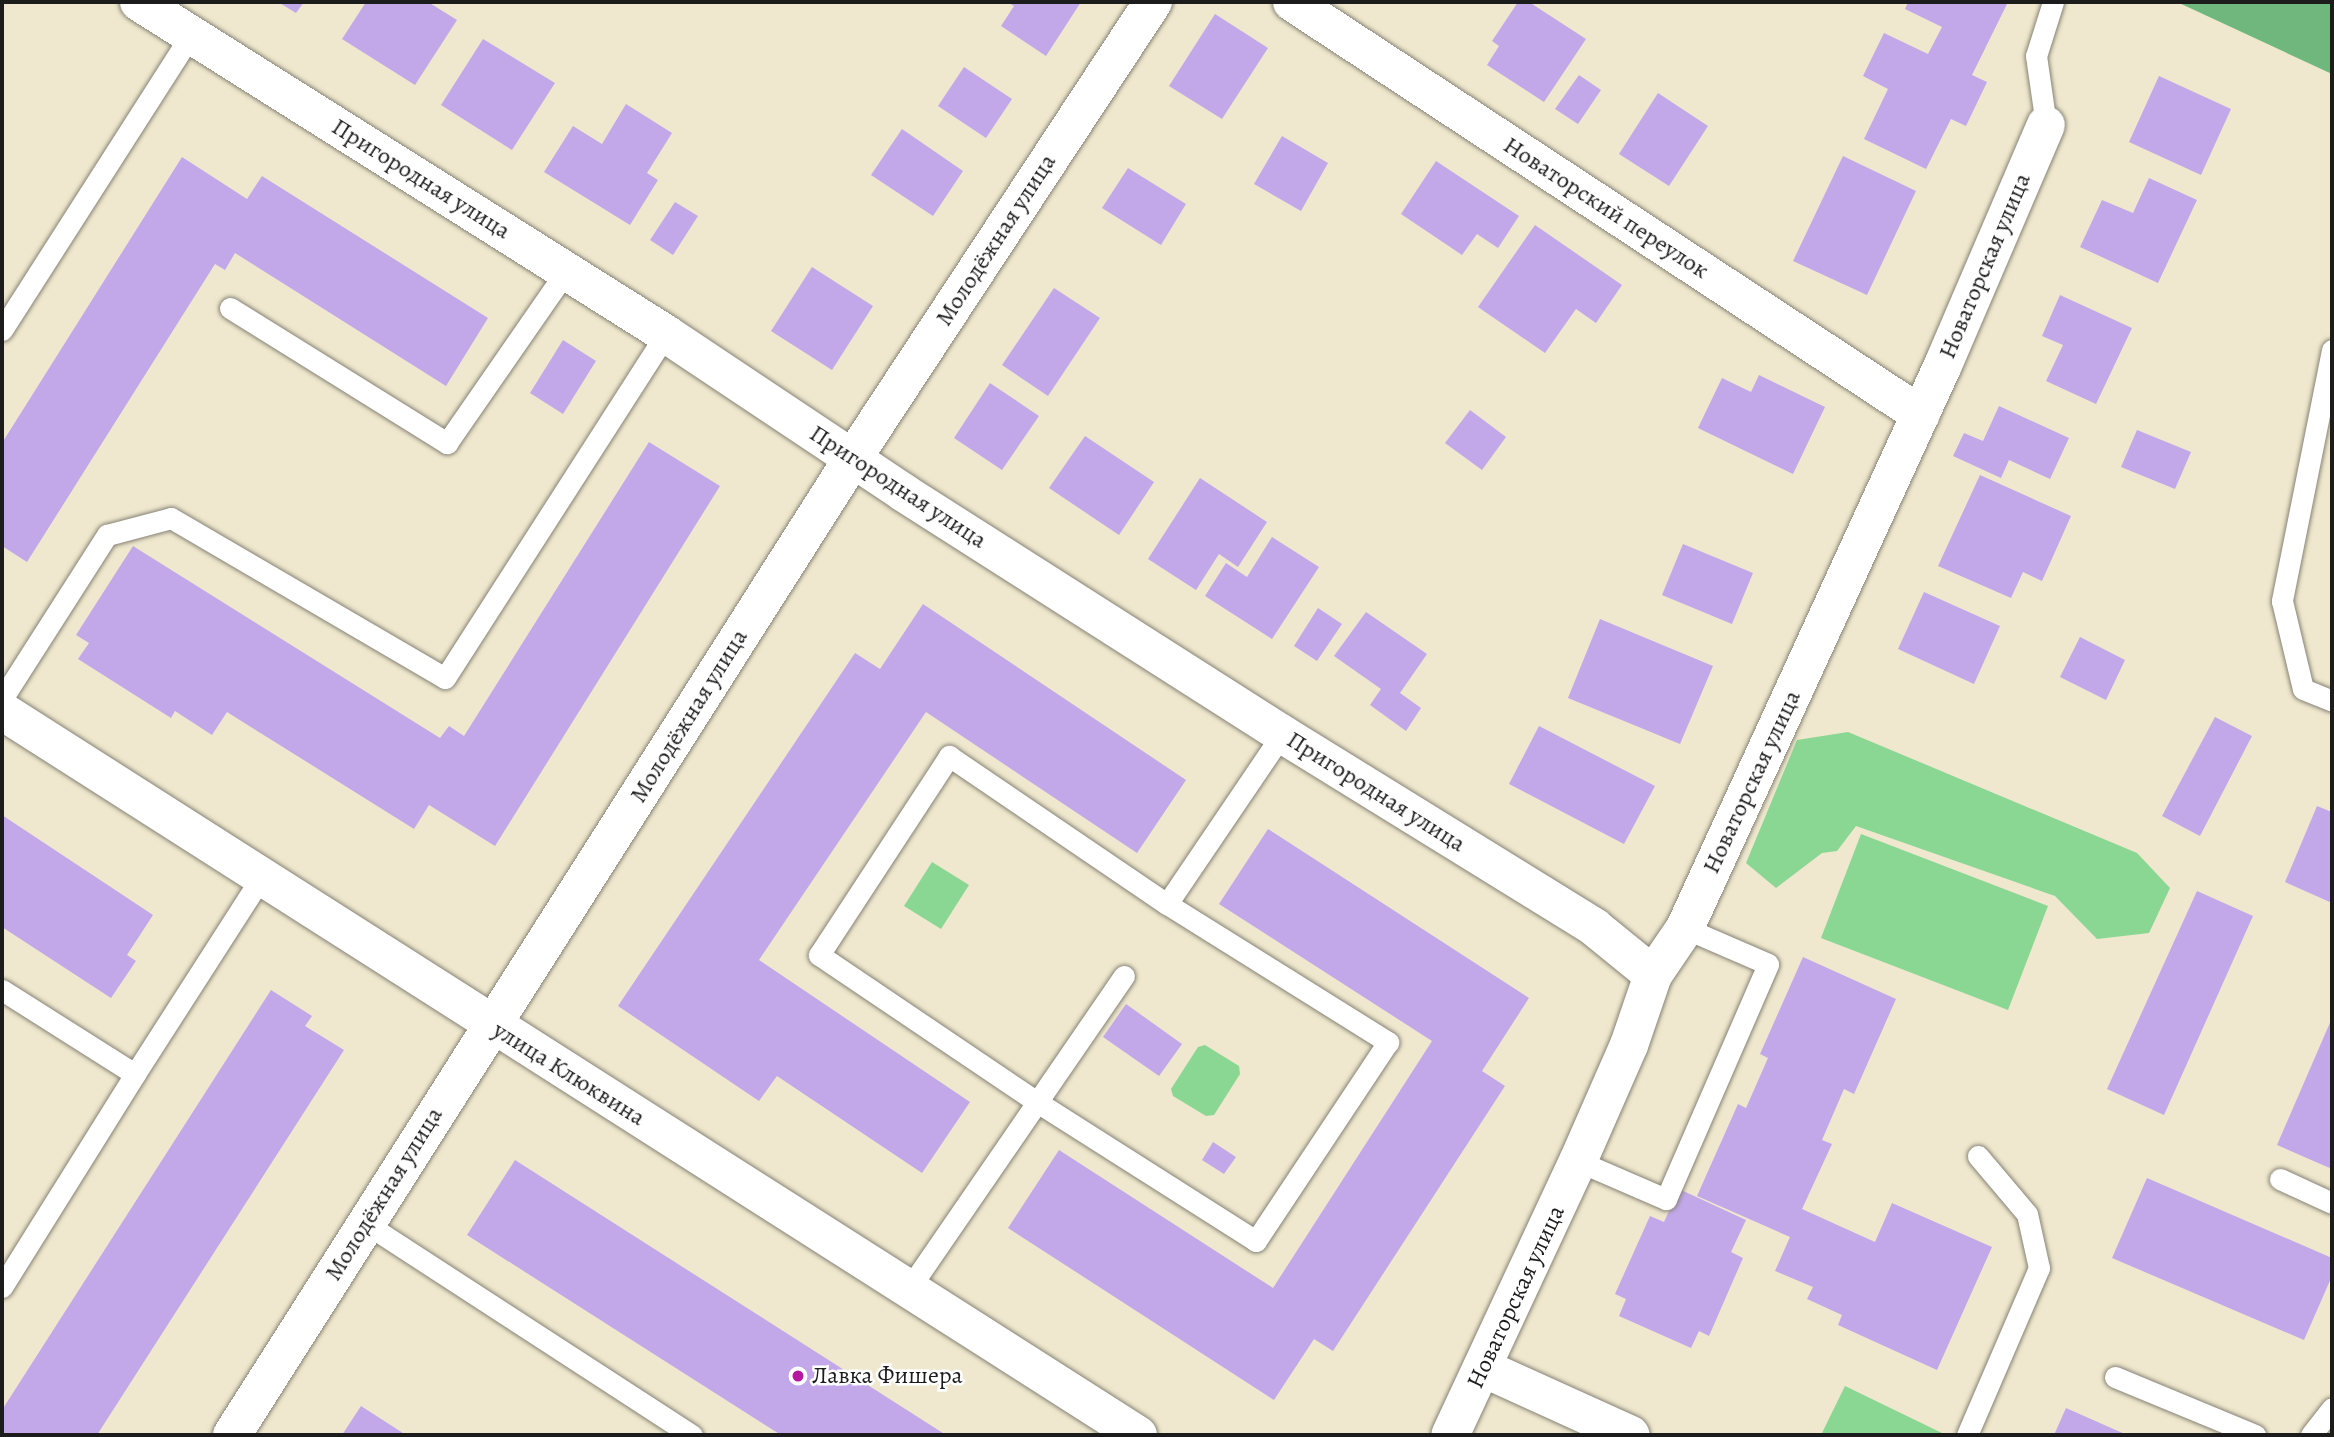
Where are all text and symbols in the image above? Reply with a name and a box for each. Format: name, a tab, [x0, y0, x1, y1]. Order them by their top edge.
street label: Пригородная улица	[326, 112, 516, 246]
street label: Новаторский переулок	[1498, 131, 1714, 285]
street label: Молодёжная улица	[930, 149, 1062, 331]
street label: Новаторская улица	[1933, 169, 2037, 363]
street label: Пригородная улица	[804, 419, 992, 555]
street label: Молодёжная улица	[624, 624, 754, 808]
street label: Новаторская улица	[1697, 686, 1807, 878]
street label: Пригородная улица	[1281, 725, 1471, 859]
street label: улица Клюквина	[488, 1016, 650, 1132]
street label: Молодёжная улица	[319, 1102, 449, 1286]
street label: Новаторская улица	[1461, 1201, 1571, 1393]
place label: Лавка Фишера	[812, 1362, 963, 1390]
marker: Лавка Фишера	[790, 1368, 806, 1384]

